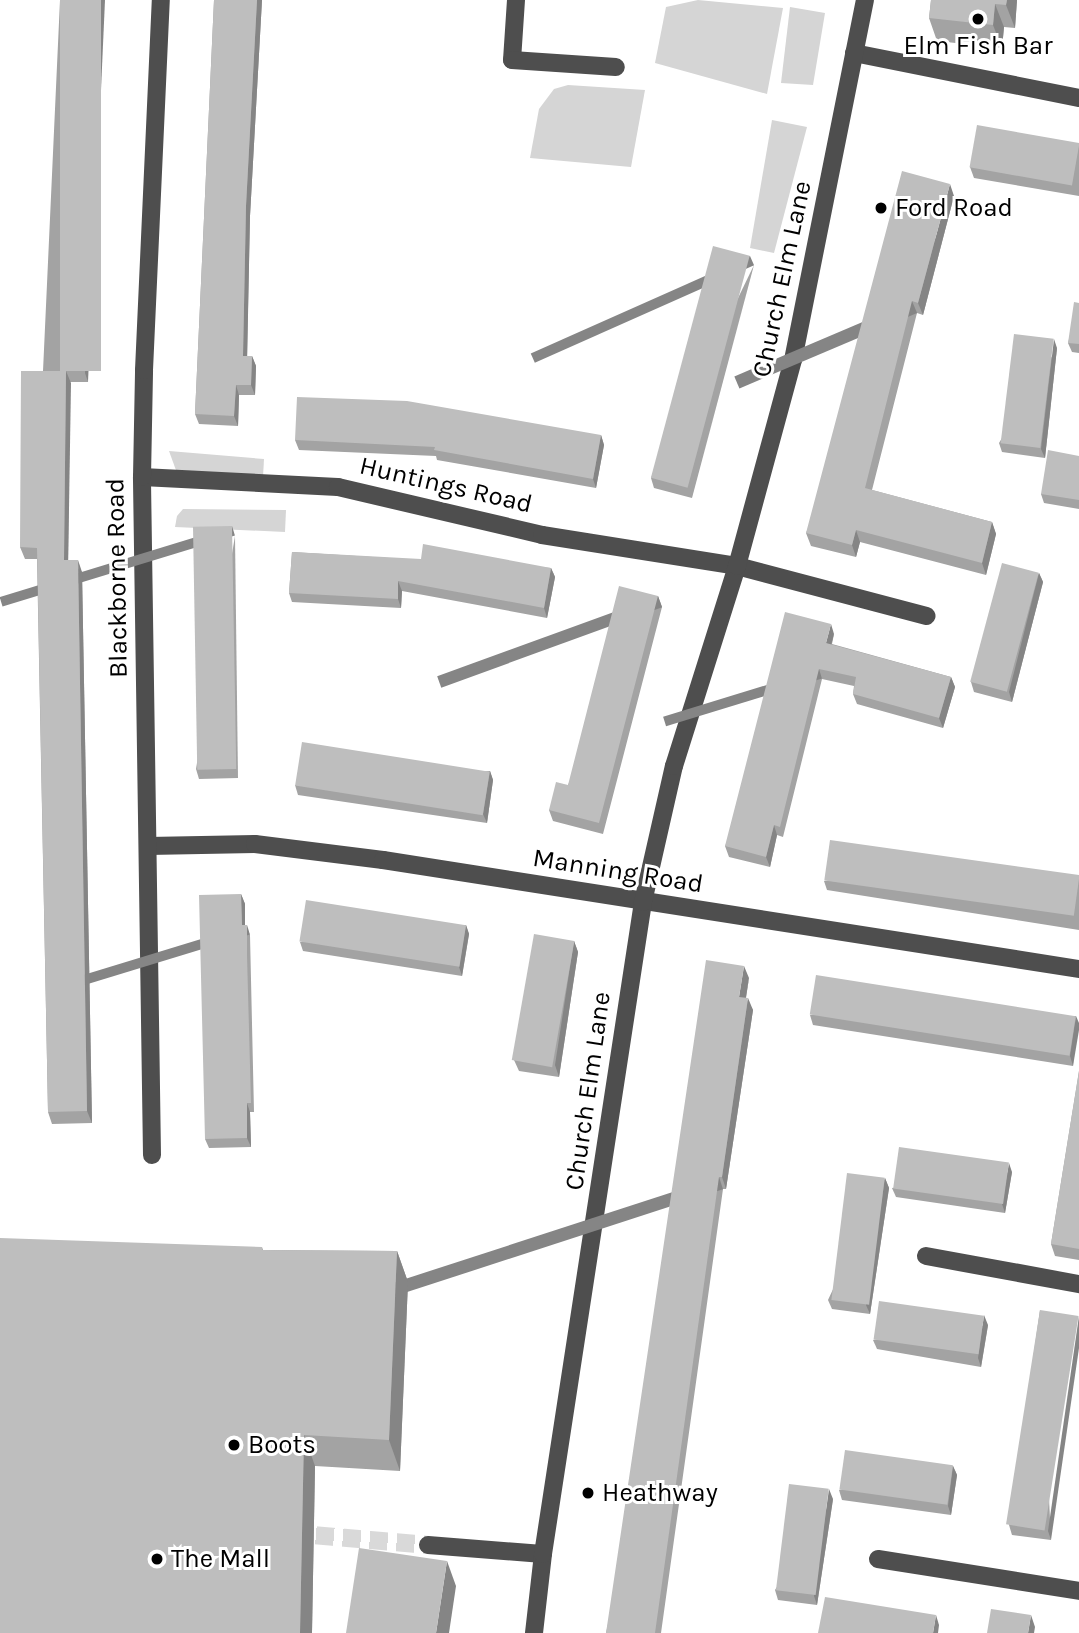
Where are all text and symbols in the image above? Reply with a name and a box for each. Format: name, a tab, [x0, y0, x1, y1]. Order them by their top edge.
marker: Elm Fish Bar	[970, 11, 986, 27]
place label: Elm Fish Bar	[903, 30, 1053, 62]
street label: Church Elm Lane	[746, 178, 818, 380]
place label: Ford Road	[895, 192, 1013, 224]
marker: Ford Road	[873, 200, 889, 216]
street label: Huntings Road	[357, 450, 535, 520]
street label: Blackborne Road	[100, 478, 134, 678]
street label: Manning Road	[531, 842, 705, 900]
street label: Church Elm Lane	[559, 990, 617, 1192]
place label: Boots	[248, 1429, 316, 1461]
marker: Boots	[226, 1437, 242, 1453]
place label: Heathway	[602, 1477, 718, 1509]
marker: Heathway	[580, 1485, 596, 1501]
place label: The Mall	[171, 1543, 270, 1575]
marker: The Mall	[149, 1551, 165, 1567]

